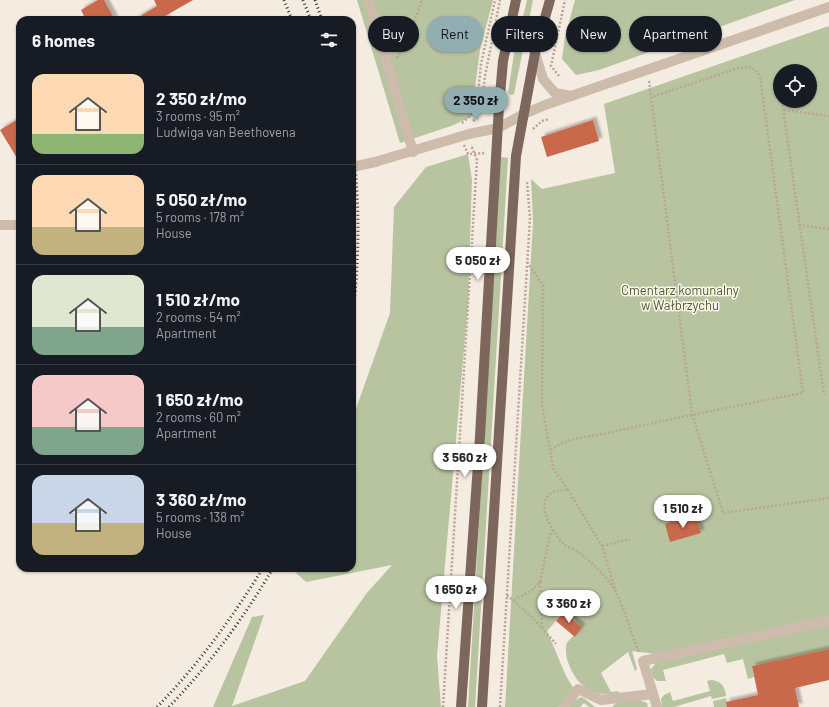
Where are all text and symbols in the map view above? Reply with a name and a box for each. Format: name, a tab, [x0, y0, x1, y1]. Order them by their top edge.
chip: Buy	[368, 16, 419, 52]
chip: Rent	[427, 16, 483, 52]
chip: Filters	[491, 16, 558, 52]
chip: New	[566, 16, 621, 52]
chip: Apartment	[629, 16, 722, 52]
icon: filters	[318, 29, 340, 51]
text: 6 homes	[32, 30, 95, 50]
map controls	[773, 64, 817, 108]
button: locate	[773, 64, 817, 108]
pin: 2 350 zł	[435, 87, 517, 121]
text: 2 350 zł/mo	[156, 88, 247, 108]
icon: home	[64, 90, 112, 138]
text: 2 350 zł	[453, 92, 499, 108]
text: 3 rooms · 95 m²	[156, 108, 240, 124]
text: Ludwiga van Beethovena	[156, 124, 296, 140]
text: 5 050 zł/mo	[156, 189, 247, 209]
icon: home	[64, 191, 112, 239]
text: 5 rooms · 178 m²	[156, 209, 244, 225]
text: House	[156, 225, 192, 241]
pin: 5 050 zł	[437, 247, 519, 281]
text: 5 050 zł	[455, 252, 501, 268]
park label: Cmentarz komunalny w Wałbrzychu	[621, 282, 739, 313]
text: 1 510 zł/mo	[156, 289, 240, 309]
icon: home	[64, 291, 112, 339]
text: 2 rooms · 54 m²	[156, 309, 241, 325]
text: Apartment	[156, 325, 217, 341]
text: 1 650 zł/mo	[156, 389, 243, 409]
icon: home	[64, 391, 112, 439]
text: 2 rooms · 60 m²	[156, 409, 241, 425]
text: Apartment	[156, 425, 217, 441]
pin: 3 560 zł	[424, 444, 506, 478]
text: 3 560 zł	[442, 449, 488, 465]
text: 3 360 zł/mo	[156, 489, 246, 509]
icon: home	[64, 491, 112, 539]
pin: 1 510 zł	[642, 495, 724, 529]
text: 1 510 zł	[663, 500, 703, 516]
text: 5 rooms · 138 m²	[156, 509, 245, 525]
text: House	[156, 525, 192, 541]
pin: 1 650 zł	[415, 576, 497, 610]
text: 1 650 zł	[435, 581, 477, 597]
pin: 3 360 zł	[528, 590, 610, 624]
text: 3 360 zł	[546, 595, 592, 611]

